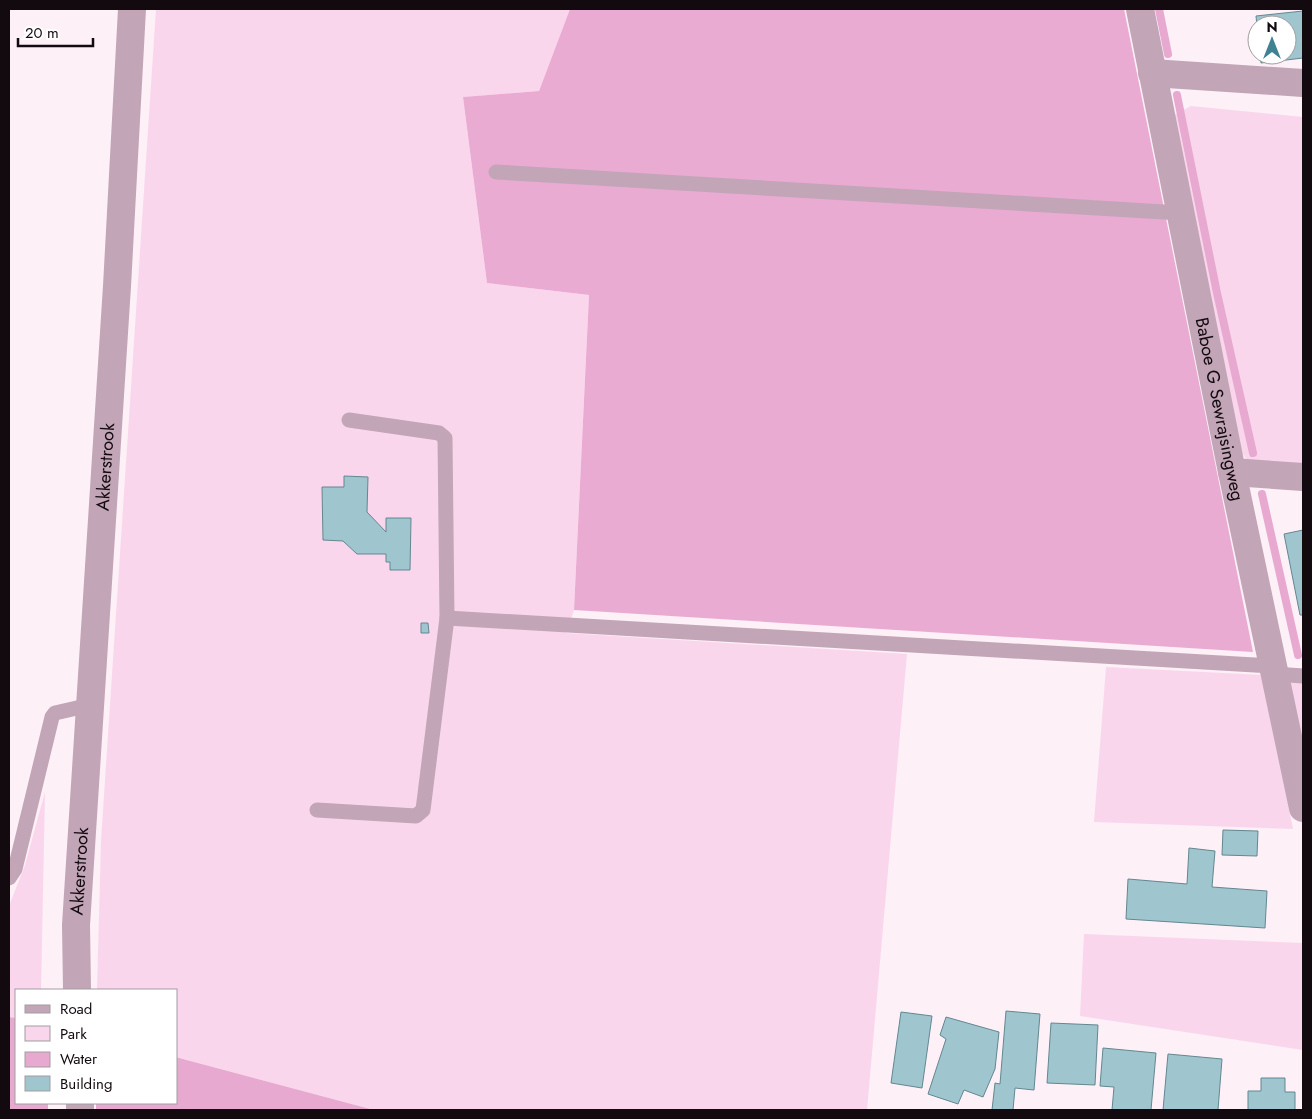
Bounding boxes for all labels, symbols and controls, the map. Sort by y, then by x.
scale bar [18,15,92,47]
north arrow [1247,15,1297,65]
text: N [1266,17,1278,37]
text: 20 m [25,22,59,44]
street label: Baboe G Sewrajsingweg [1189,315,1251,503]
street label: Akkerstrook [90,422,121,512]
street label: Akkerstrook [64,826,95,916]
legend [15,989,178,1104]
text: Road [60,998,92,1020]
text: Park [60,1023,87,1045]
text: Water [60,1048,98,1070]
text: Building [60,1073,112,1095]

